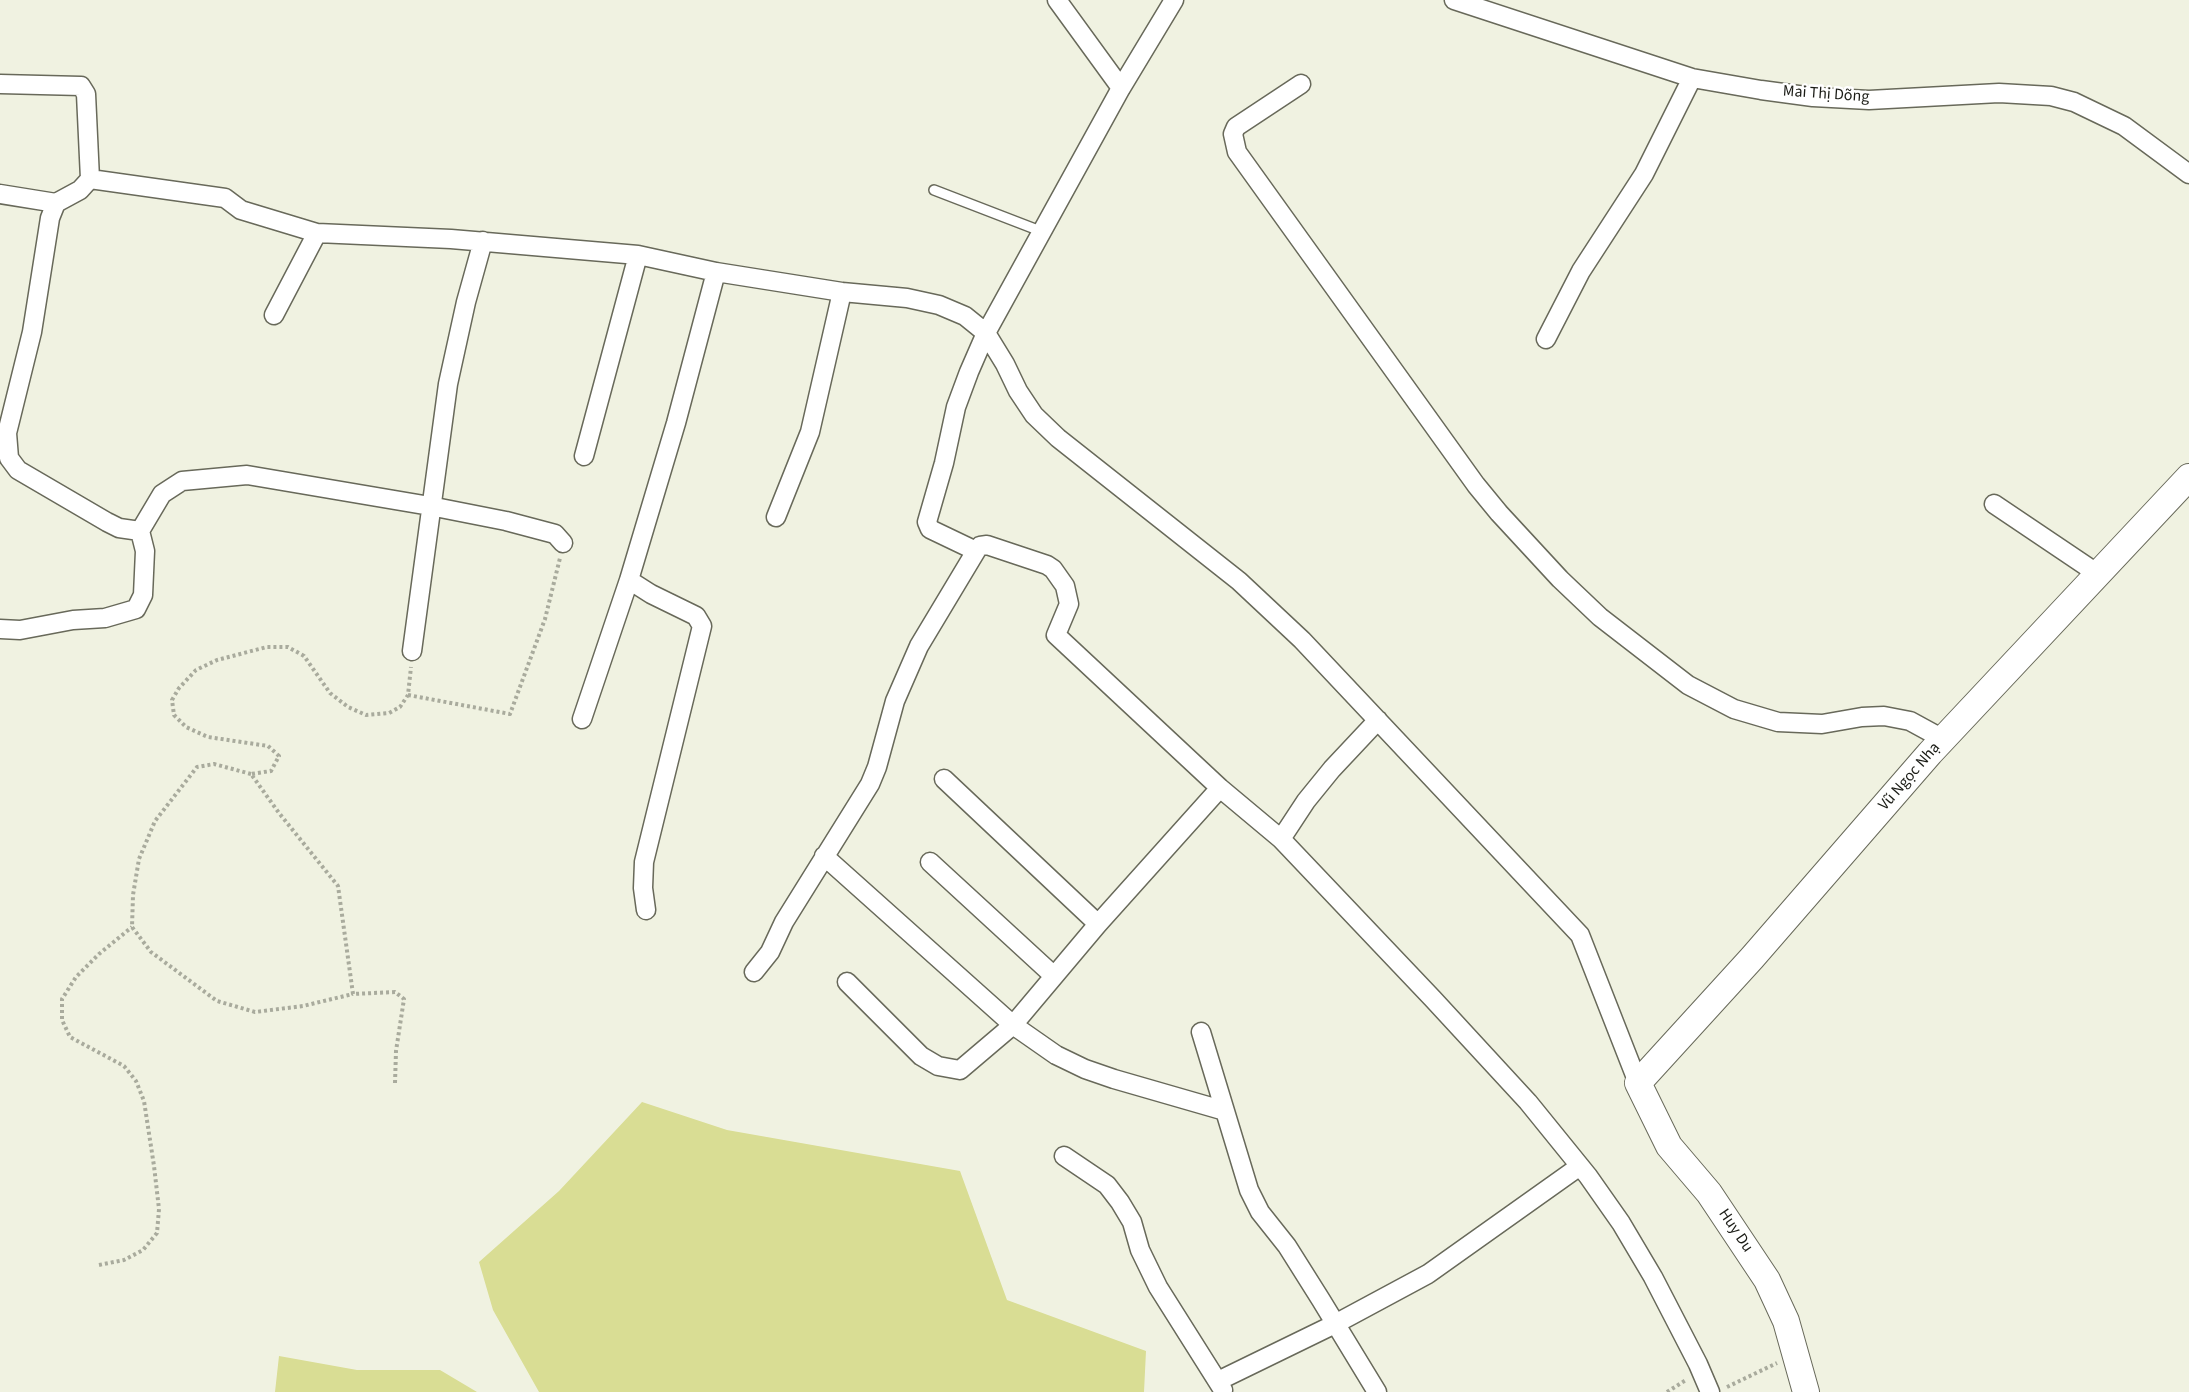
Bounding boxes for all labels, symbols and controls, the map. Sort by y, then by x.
street label: Mai Thị Dõng [1782,82,1870,108]
street label: Vũ Ngọc Nhạ [1875,739,1945,815]
street label: Huy Du [1714,1206,1756,1256]

